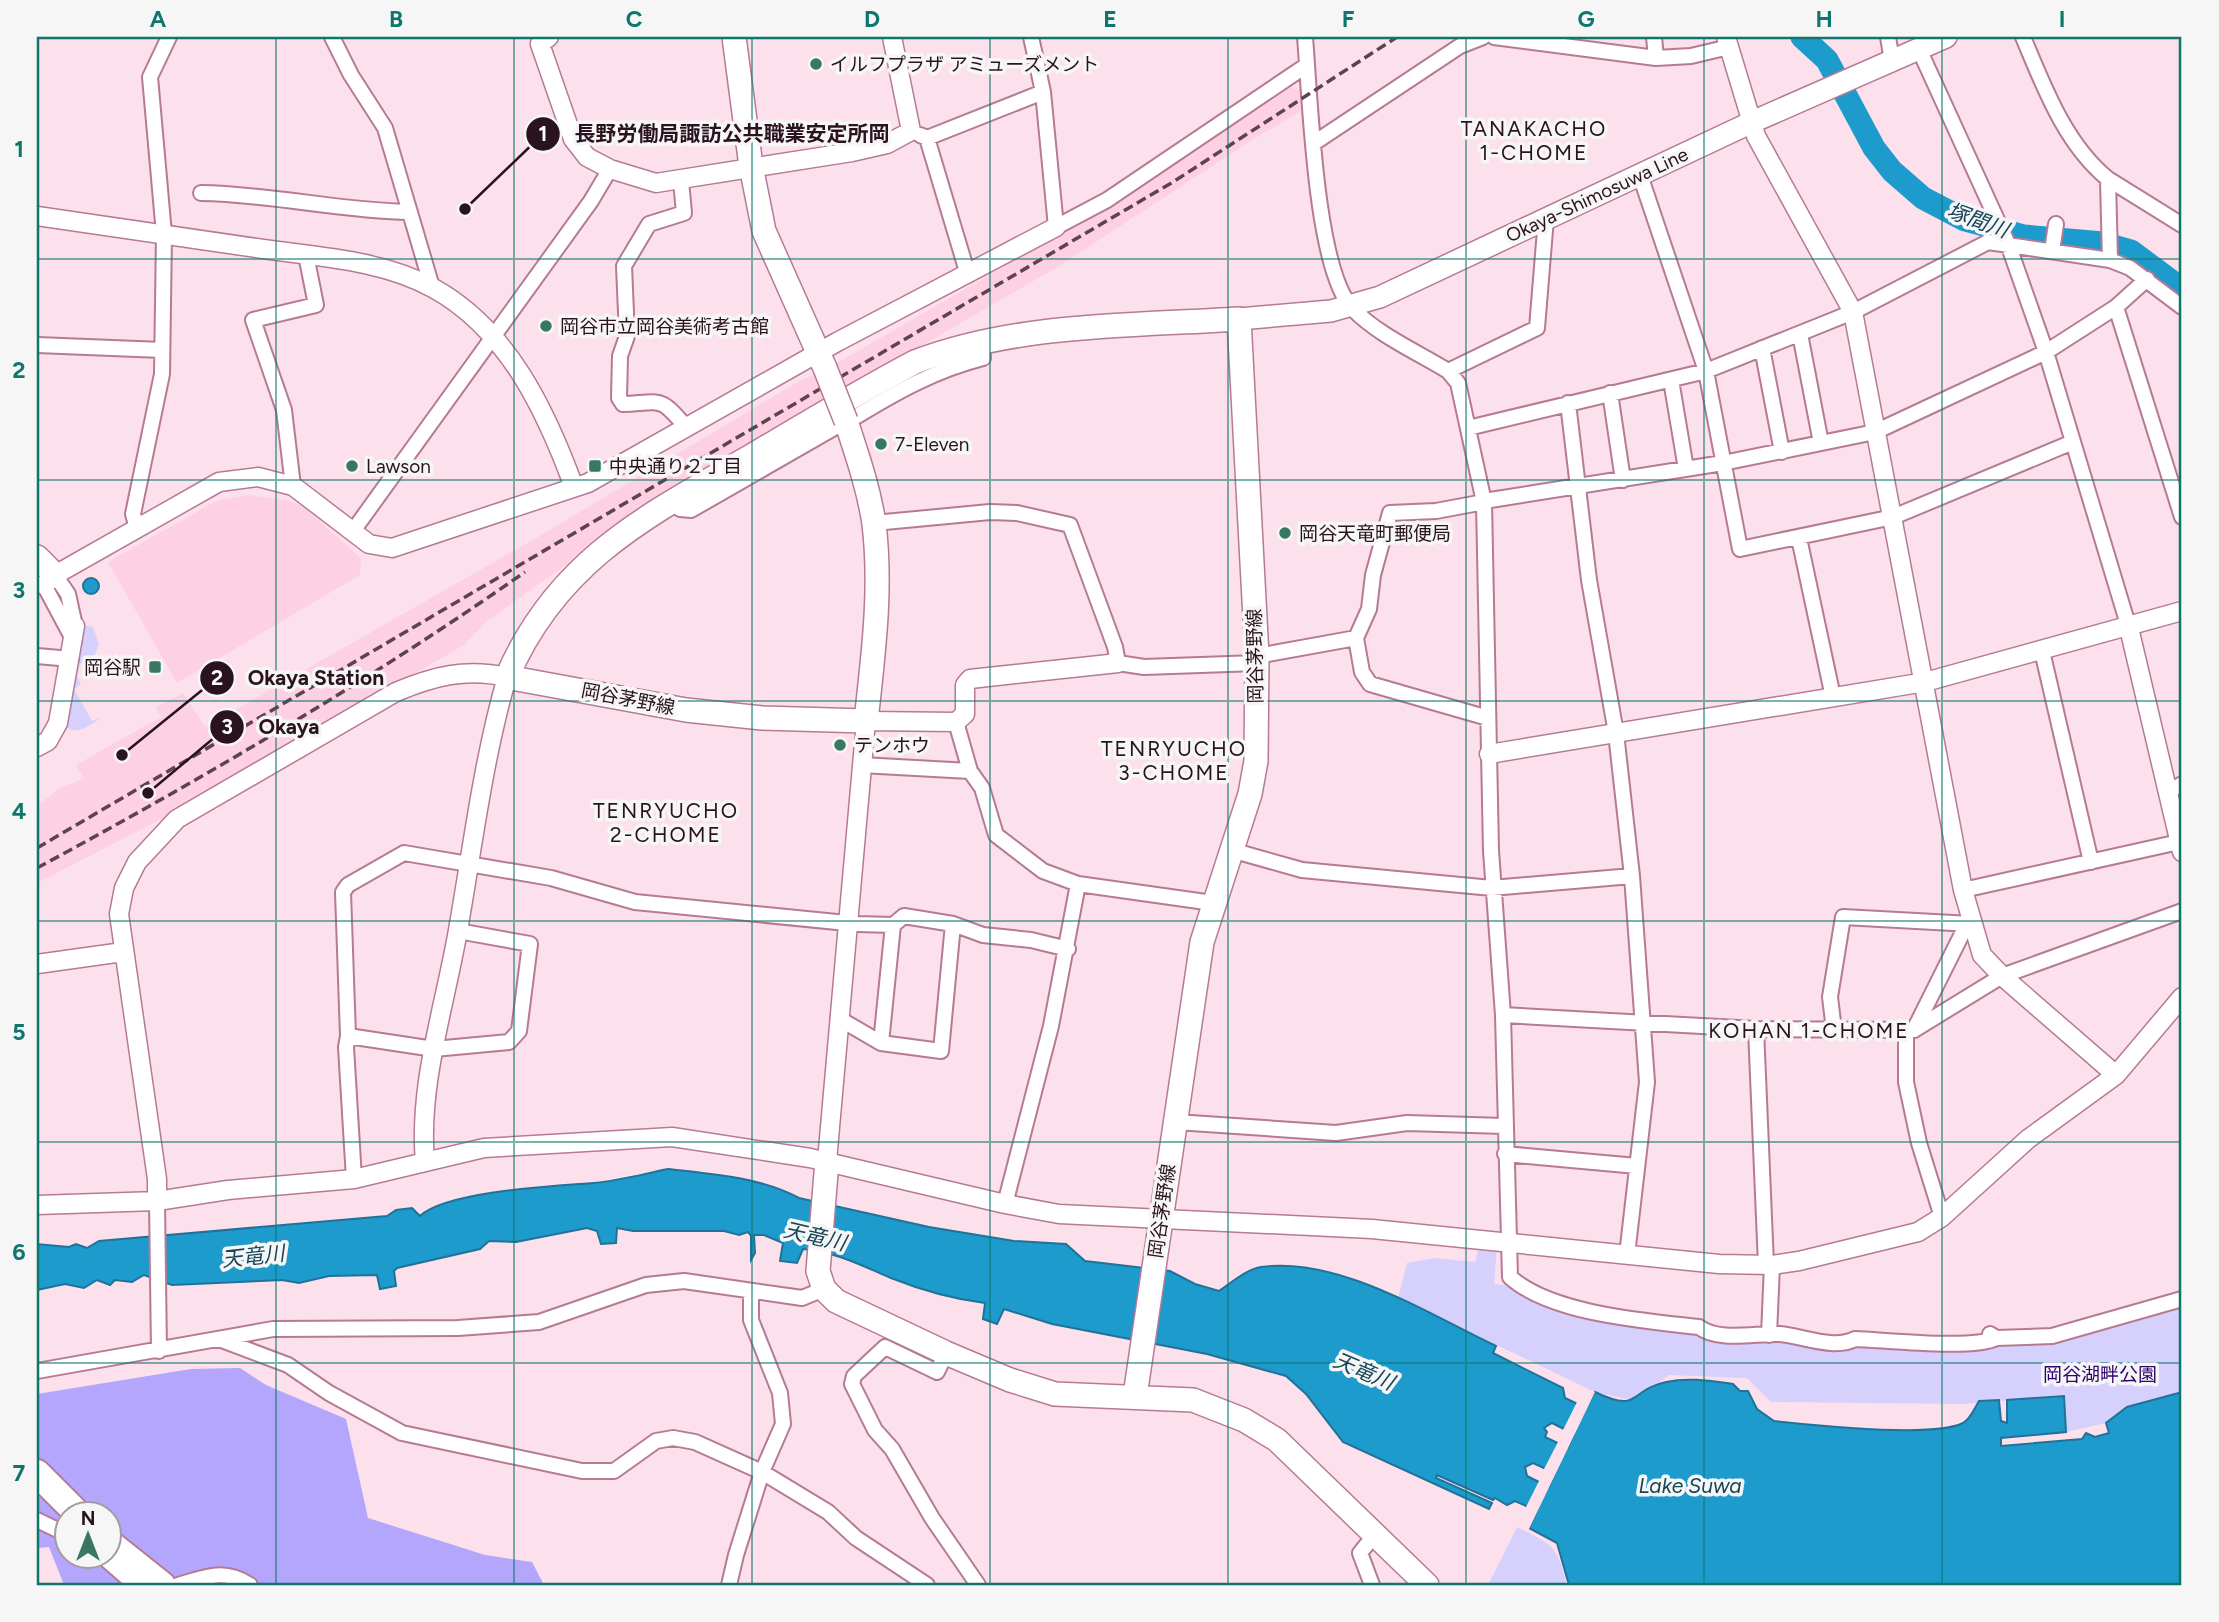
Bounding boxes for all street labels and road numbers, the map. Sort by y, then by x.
street label: Okaya-Shimosuwa Line [1502,143,1692,247]
street label: 岡谷茅野線 [1243,608,1267,704]
street label: 岡谷茅野線 [579,679,677,719]
street label: 岡谷茅野線 [1144,1162,1180,1260]

